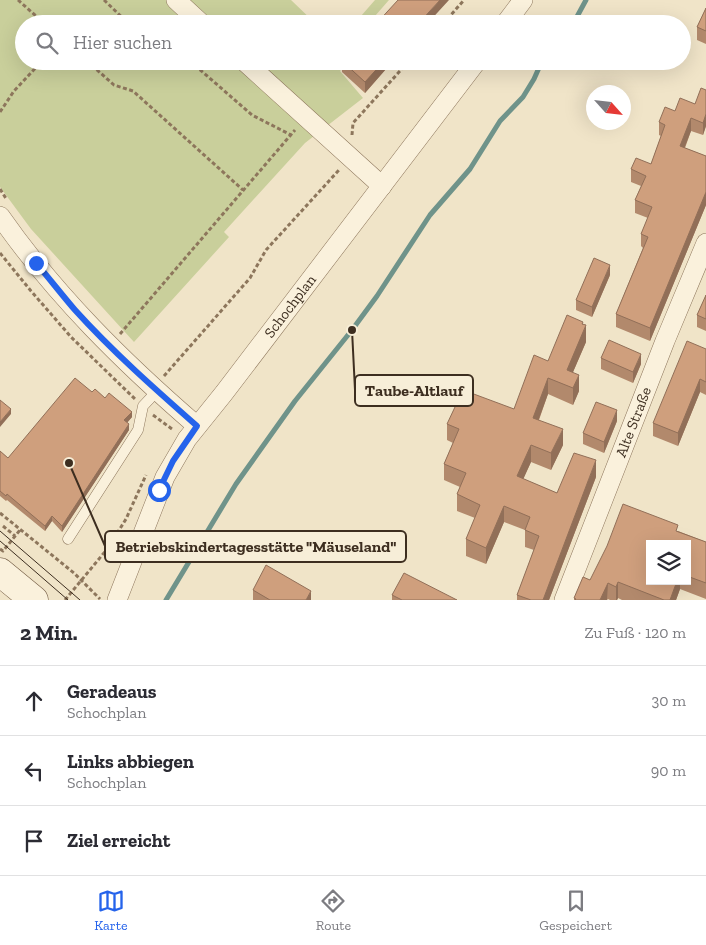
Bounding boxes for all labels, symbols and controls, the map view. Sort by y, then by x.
search box [15,15,691,70]
icon: search [33,29,61,57]
text: Hier suchen [73,31,172,54]
north arrow [586,85,631,130]
route end [25,252,48,275]
street label: Schochplan [260,271,320,341]
callout: Taube-Altlauf [355,375,473,406]
text: Taube-Altlauf [365,381,465,400]
street label: Alte Straße [612,384,655,460]
route start [148,479,171,502]
callout: Betriebskindertagesstätte "Mäuseland" [105,531,406,562]
text: Betriebskindertagesstätte "Mäuseland" [115,537,397,556]
map controls [646,540,691,585]
button: layers [646,540,691,585]
text: 2 Min. [20,620,77,645]
text: Zu Fuß · 120 m [584,623,686,642]
text: Geradeaus [67,680,157,703]
icon: ahead [20,687,48,715]
text: 30 m [652,691,686,710]
text: Schochplan [67,703,146,722]
text: Links abbiegen [67,750,194,773]
icon: left [20,757,48,785]
text: 90 m [651,761,686,780]
text: Schochplan [67,773,146,792]
icon: arrive [20,827,48,855]
text: Ziel erreicht [67,829,170,852]
tab: Karte [94,887,128,934]
tab: Route [316,887,351,934]
tab: Gespeichert [539,887,612,934]

